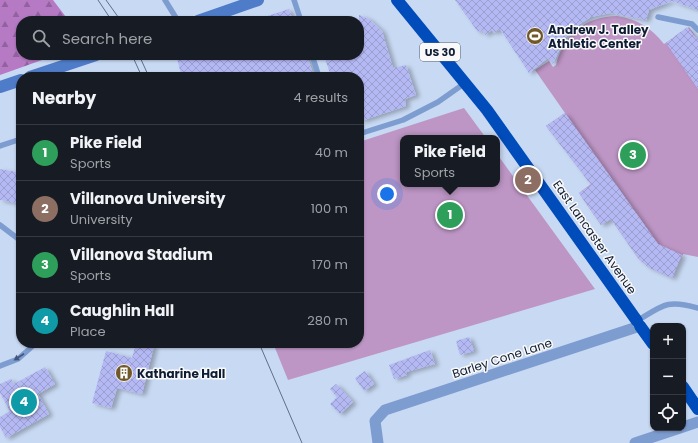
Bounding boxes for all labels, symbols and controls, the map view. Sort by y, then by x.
search box [16,16,364,60]
place label: Andrew J. Talley Athletic Center [548,21,649,52]
sports icon: Andrew J. Talley Athletic Center [525,26,545,46]
icon: search [30,27,52,49]
text: Search here [62,28,152,49]
road number: US 30 [420,43,460,61]
text: Nearby [32,86,96,110]
text: 4 results [294,88,348,107]
text: Pike Field [70,132,142,153]
popup [400,135,500,187]
pin: 3 [620,140,646,170]
text: Pike Field [414,141,486,162]
text: 1 [43,143,47,162]
text: 40 m [315,143,348,162]
text: Sports [70,154,111,173]
text: Sports [414,163,455,182]
pin: 2 [515,165,541,195]
street label: East Lancaster Avenue [549,177,641,297]
your location [377,184,397,204]
text: Villanova University [70,188,225,209]
text: 2 [41,199,49,218]
text: 100 m [311,199,348,218]
pin: 1 [437,200,463,230]
text: University [70,210,133,229]
text: Villanova Stadium [70,244,213,265]
text: 3 [41,255,49,274]
text: 170 m [312,255,348,274]
text: Sports [70,266,111,285]
text: Caughlin Hall [70,300,174,321]
text: 4 [41,311,49,330]
text: 280 m [307,311,348,330]
text: Place [70,322,105,341]
map controls [650,323,686,431]
button: + [650,323,686,359]
street label: Barley Cone Lane [450,334,554,382]
one-way arrow [14,353,25,360]
button: − [650,359,686,395]
building icon: Katharine Hall [114,363,134,383]
place label: Katharine Hall [137,365,225,382]
pin: 4 [11,387,37,417]
button: locate [650,395,686,431]

